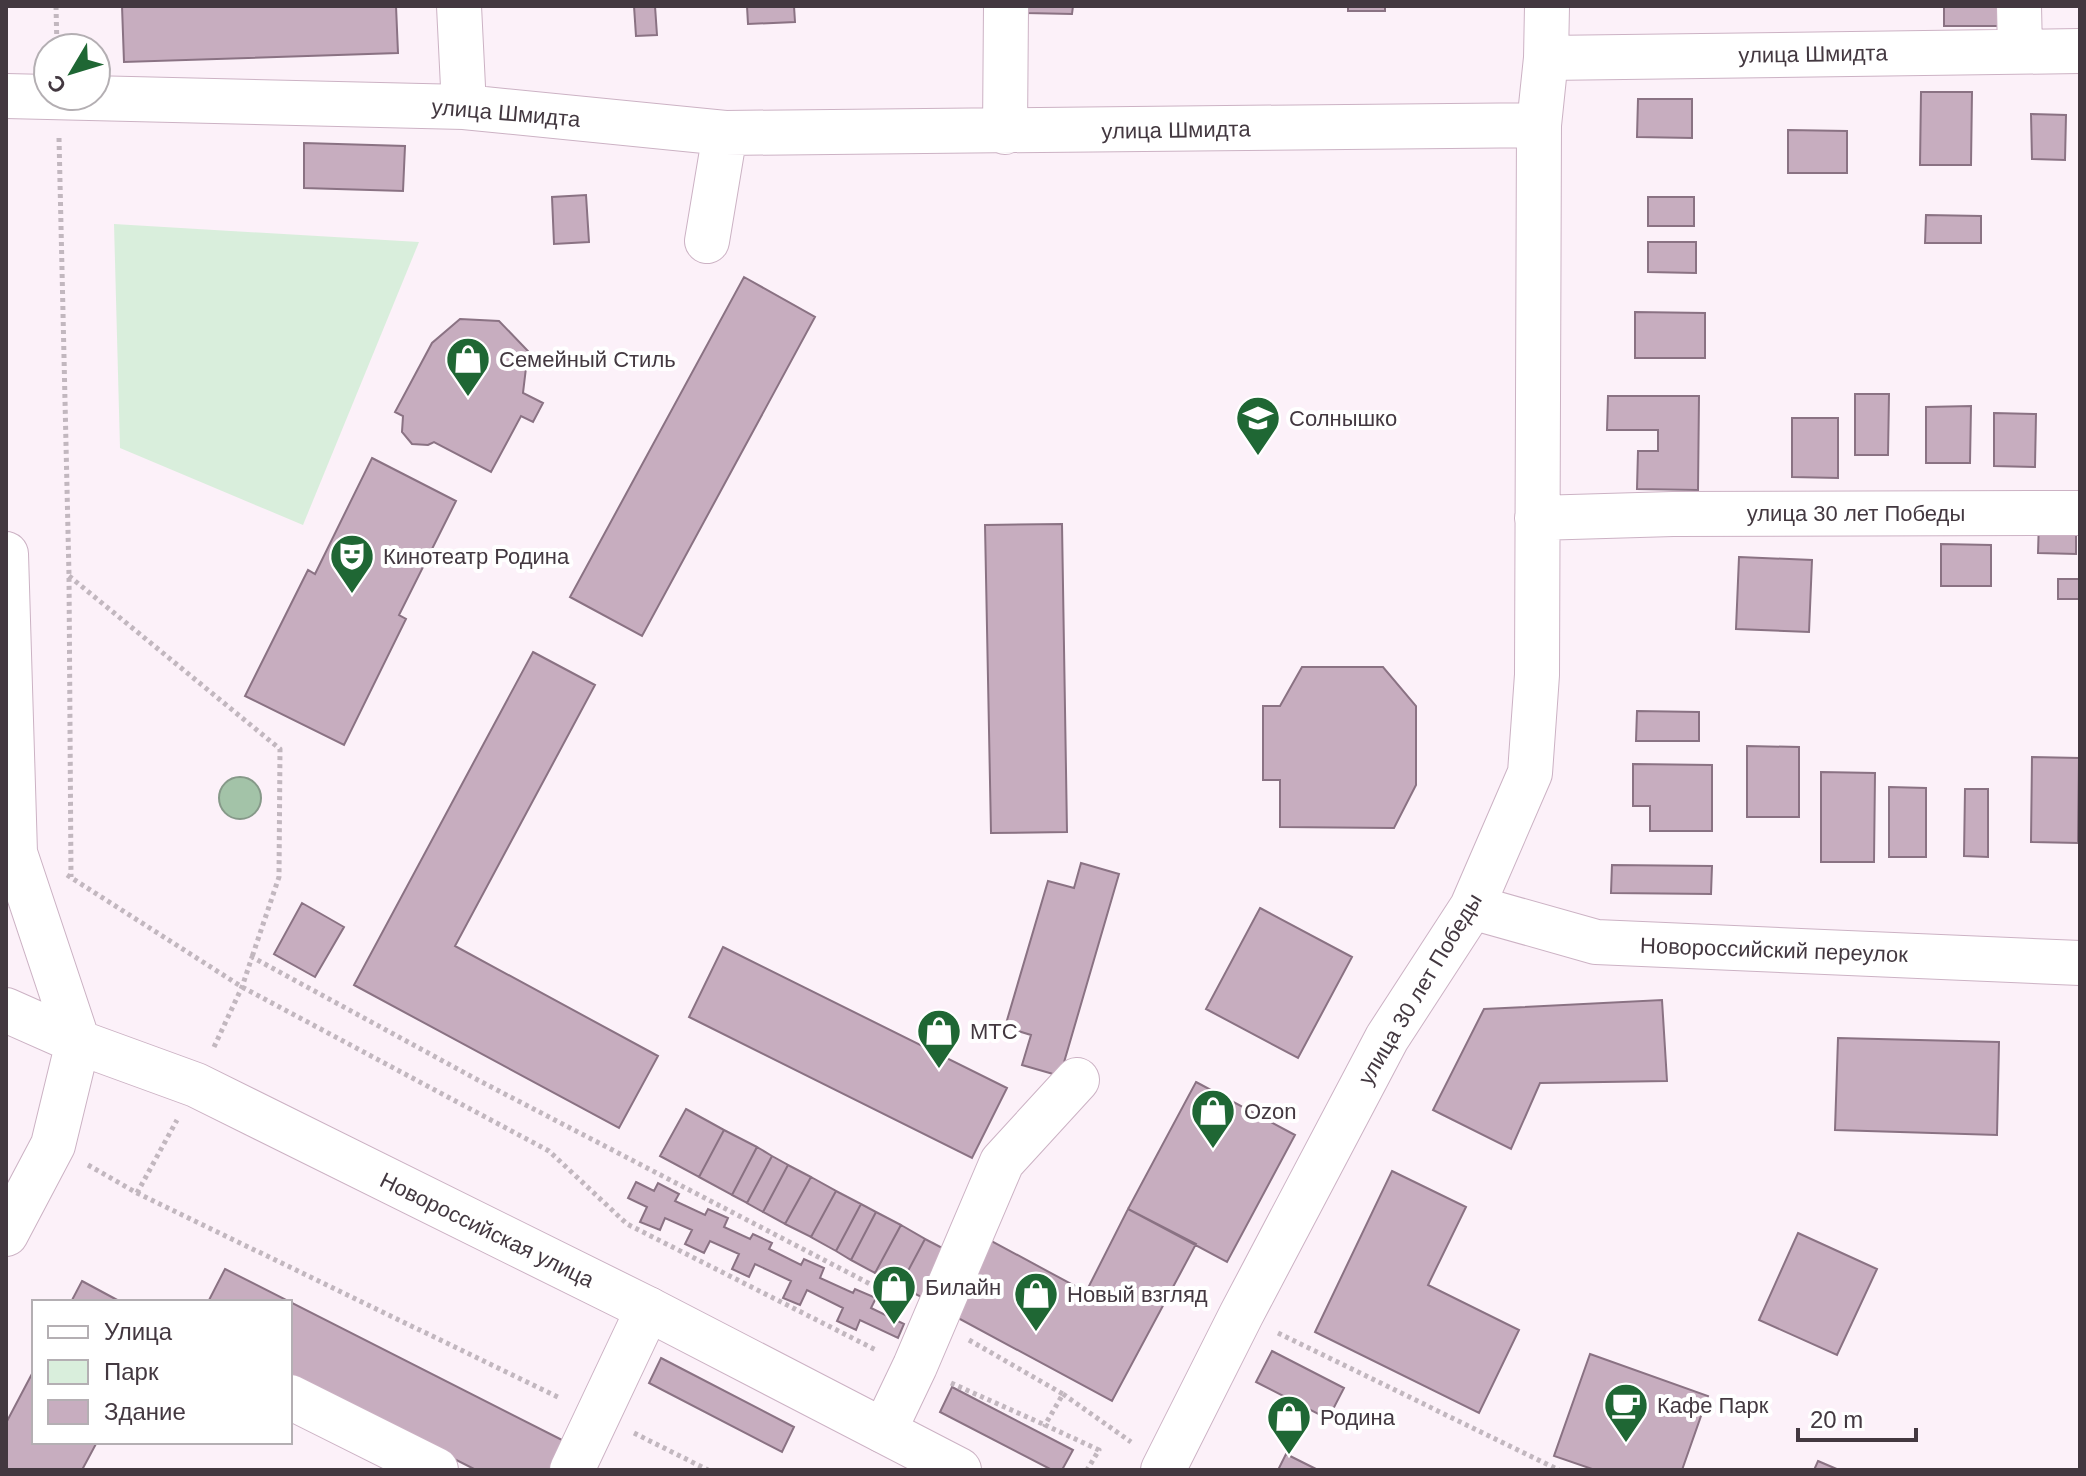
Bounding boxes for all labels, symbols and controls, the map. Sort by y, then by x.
north arrow [32,32,112,112]
street label: улица Шмидта [1738,40,1889,68]
text: С [42,70,71,98]
street label: улица Шмидта [431,94,582,132]
street label: улица Шмидта [1101,116,1252,144]
shop icon: Семейный Стиль [444,335,492,398]
place label: Семейный Стиль [499,347,676,372]
school or university icon: Солнышко [1234,394,1282,457]
place label: Солнышко [1289,406,1397,431]
street label: улица 30 лет Победы [1747,501,1965,526]
theatre icon: Кинотеатр Родина [328,532,376,595]
place label: Кинотеатр Родина [383,544,570,569]
street label: улица 30 лет Победы [1353,889,1487,1089]
street label: Новороссийский переулок [1640,933,1909,967]
shop icon: МТС [915,1007,963,1070]
place label: МТС [970,1019,1018,1044]
shop icon: Ozon [1189,1087,1237,1150]
place label: Ozon [1244,1099,1297,1124]
street label: Новороссийская улица [376,1167,599,1293]
shop icon: Билайн [870,1263,918,1326]
shop icon: Новый взгляд [1012,1270,1060,1333]
place label: Билайн [925,1275,1001,1300]
place label: Новый взгляд [1067,1282,1208,1307]
legend [32,1300,292,1444]
text: Улица [104,1318,173,1345]
text: Парк [104,1358,159,1385]
cafe icon: Кафе Парк [1602,1381,1650,1444]
scale bar [1798,1392,1916,1442]
shop icon: Родина [1265,1393,1313,1456]
place label: Кафе Парк [1657,1393,1769,1418]
text: Здание [104,1398,186,1425]
place label: Родина [1320,1405,1396,1430]
text: 20 m [1810,1406,1863,1433]

